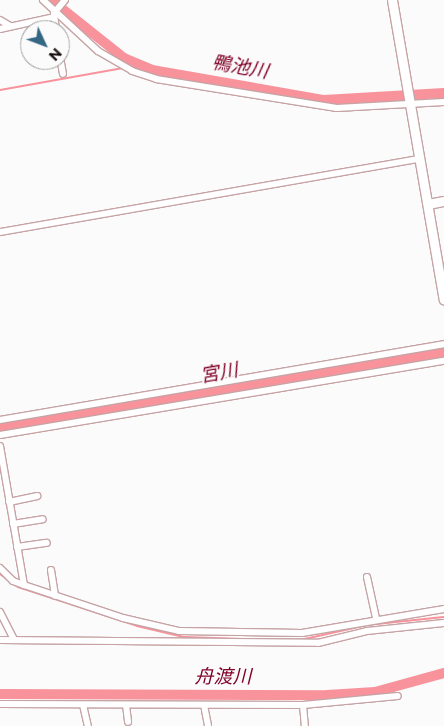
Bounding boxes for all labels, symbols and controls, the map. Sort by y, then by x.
north arrow [20,20,70,70]
text: N [45,44,66,65]
water label: 鴨池川 [210,51,270,83]
water label: 宮川 [198,358,240,388]
water label: 舟渡川 [195,666,251,688]

